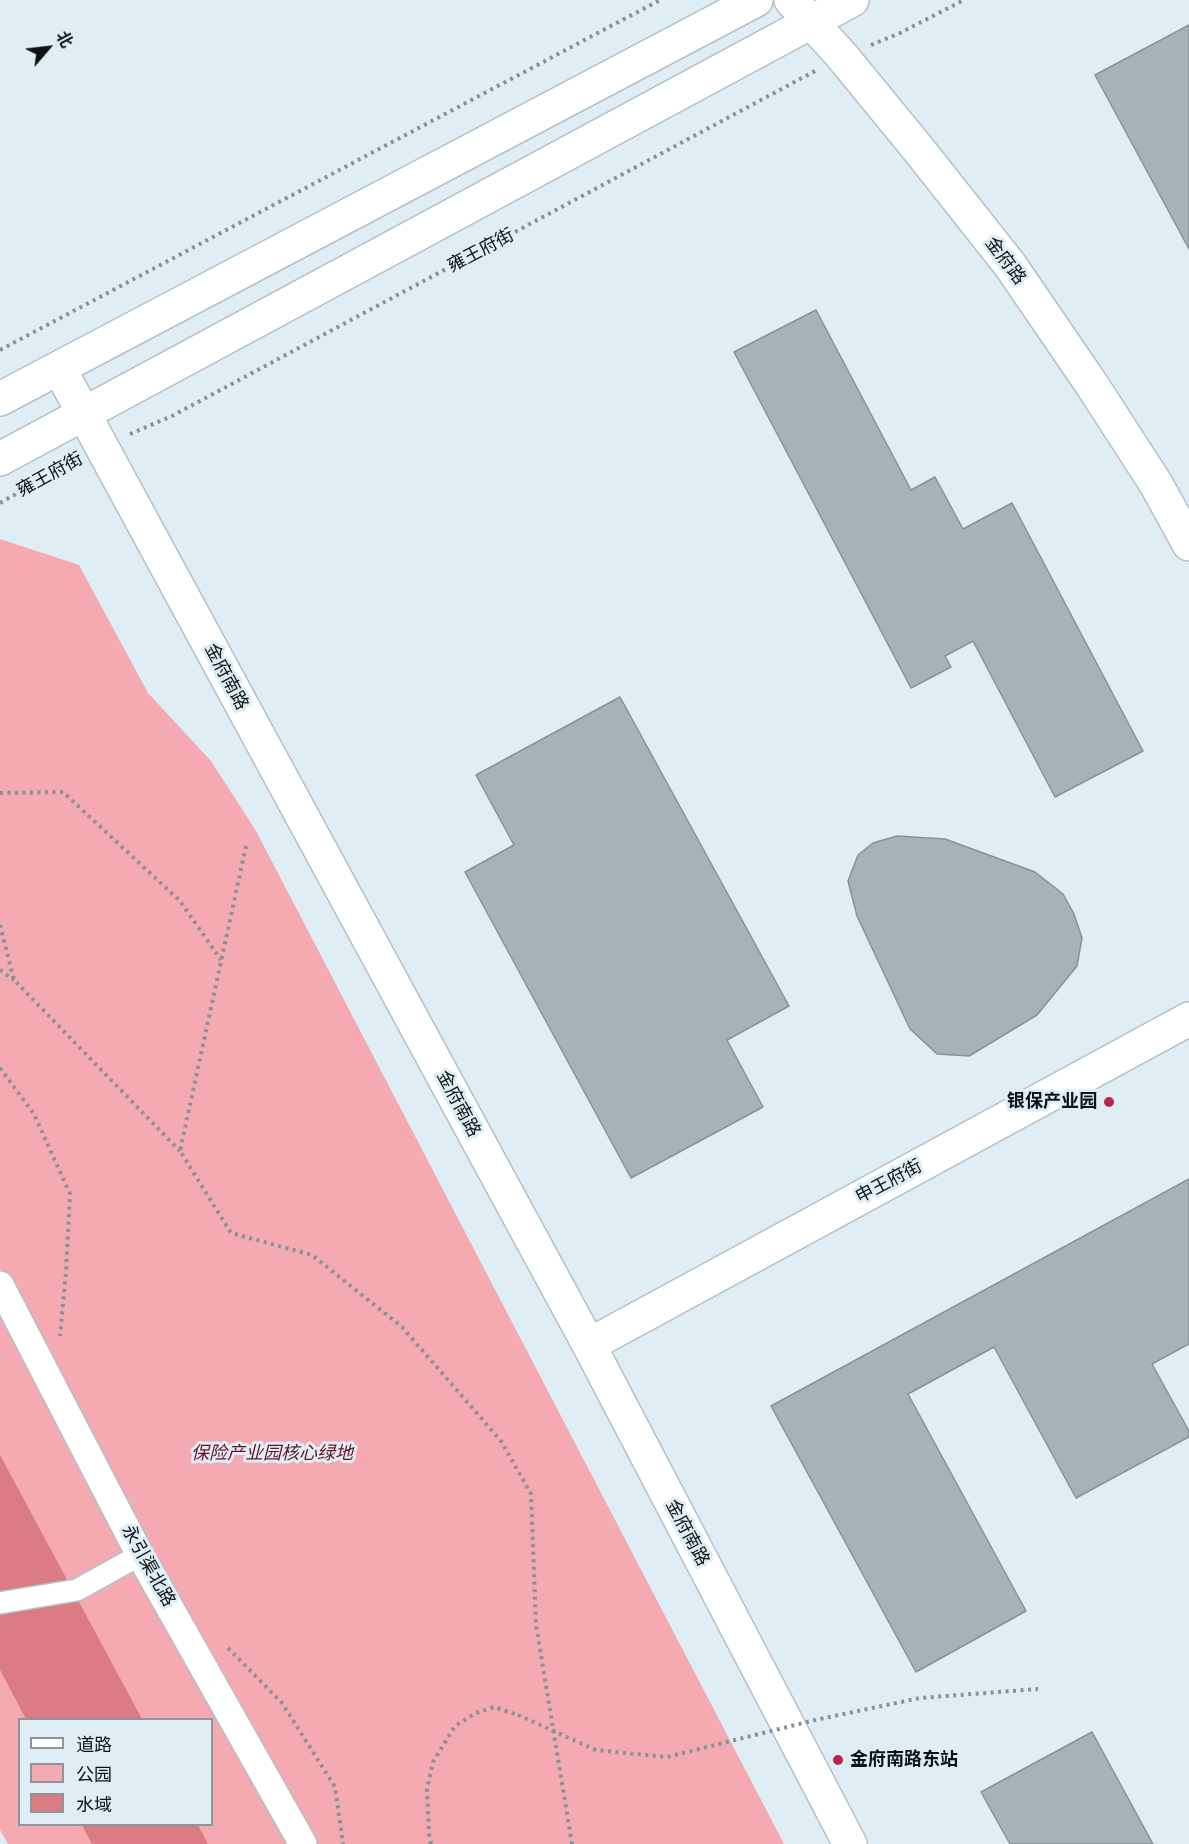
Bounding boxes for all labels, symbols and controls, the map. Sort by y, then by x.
north arrow [18,18,78,78]
text: 北 [52,28,76,51]
street label: 雍王府街 [444,225,518,277]
street label: 金府路 [980,233,1030,289]
street label: 雍王府街 [13,448,87,502]
street label: 金府南路 [200,640,252,714]
street label: 金府南路 [432,1067,484,1141]
place label: 银保产业园 [1007,1091,1097,1113]
marker: 银保产业园 [1102,1095,1116,1109]
street label: 申王府街 [852,1156,926,1208]
park label: 保险产业园核心绿地 [191,1443,353,1465]
street label: 金府南路 [661,1496,713,1570]
street label: 永引渠北路 [117,1521,179,1611]
legend [18,1718,213,1826]
text: 道路 [76,1734,112,1756]
place label: 金府南路东站 [850,1749,958,1771]
marker: 金府南路东站 [831,1753,845,1767]
text: 公园 [76,1764,112,1786]
text: 水域 [76,1794,112,1816]

